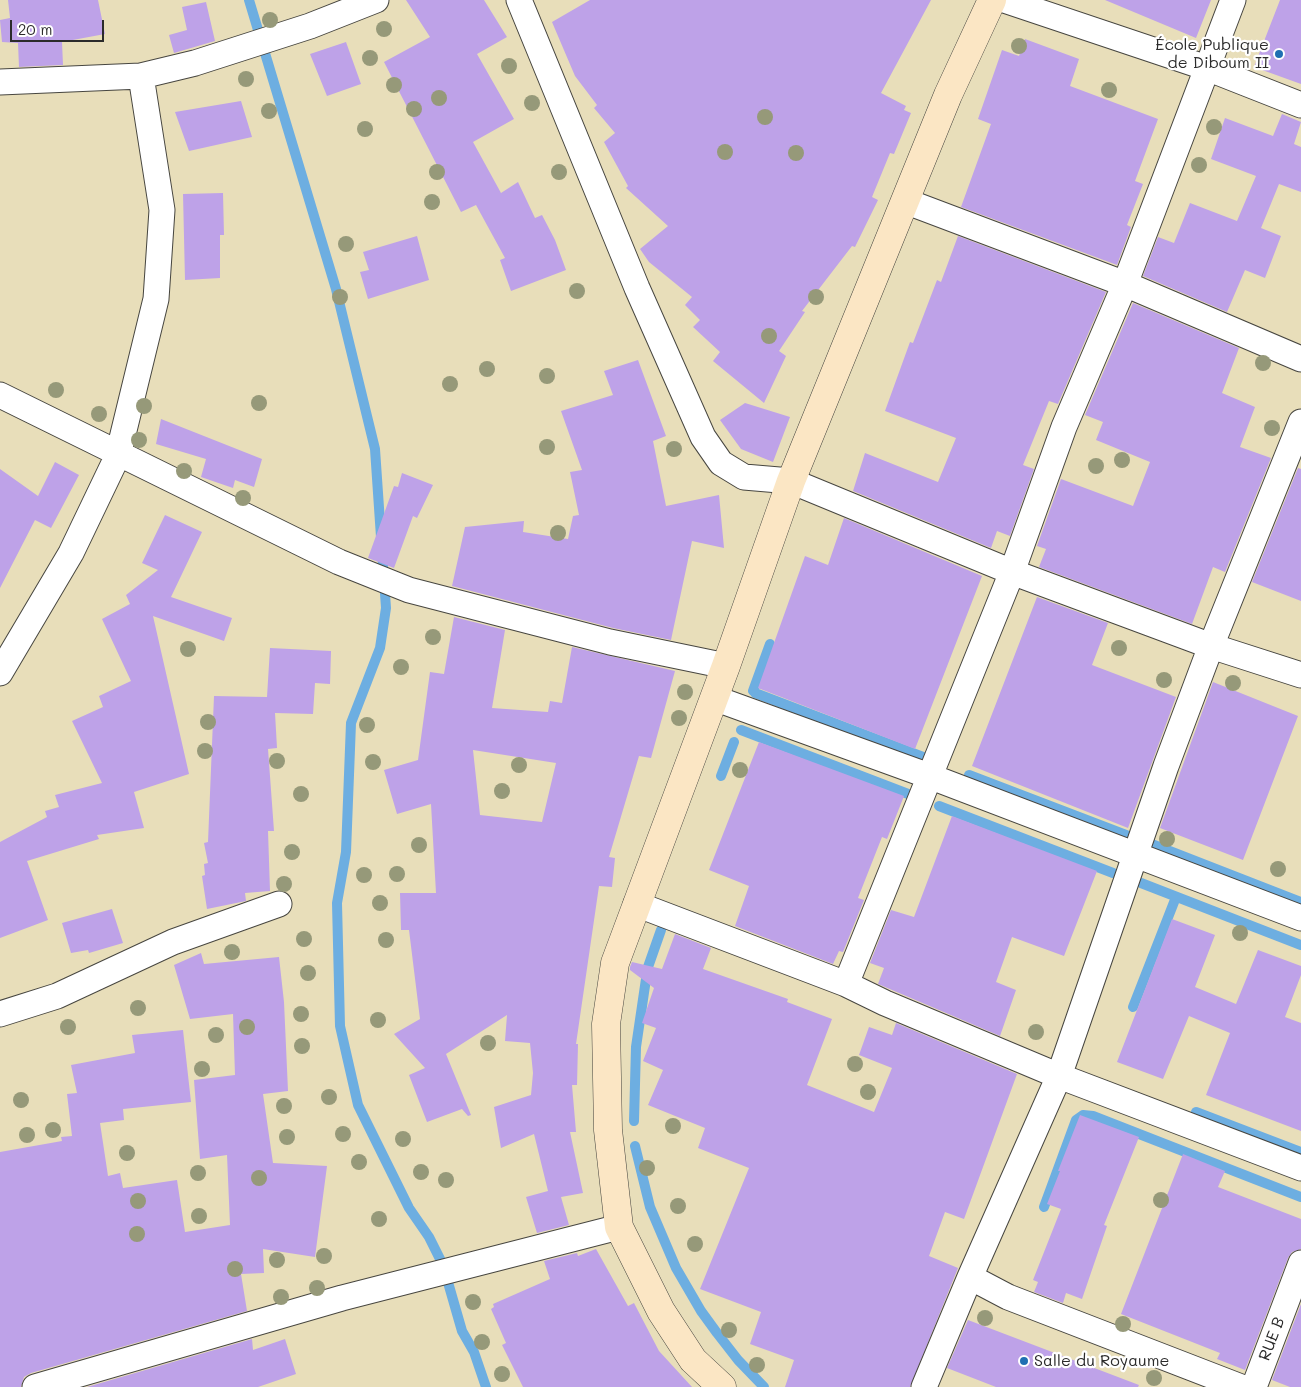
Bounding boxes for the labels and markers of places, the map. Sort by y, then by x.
place label: École Publique de Diboum II [1155,35,1269,73]
marker: École Publique de Diboum II [1273,48,1285,60]
place label: Salle du Royaume [1034,1351,1170,1371]
marker: Salle du Royaume [1018,1355,1030,1367]

